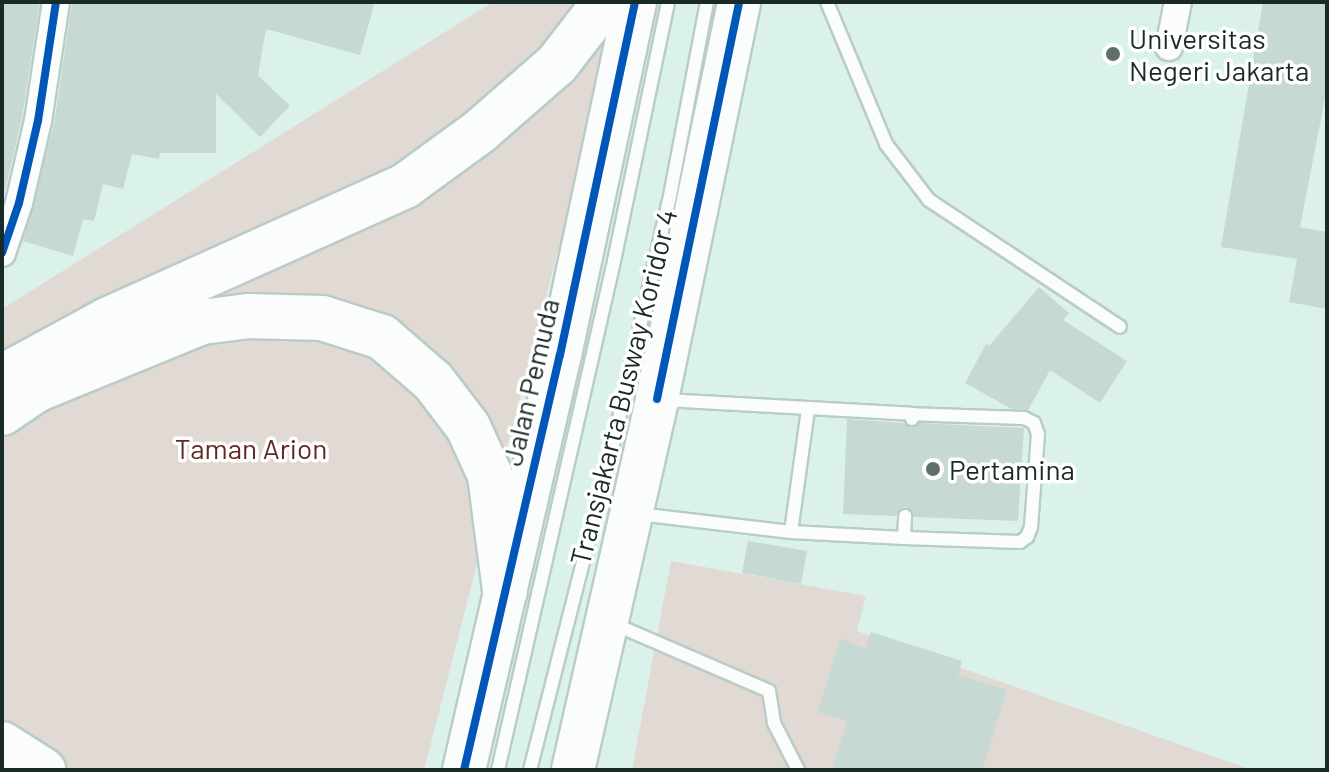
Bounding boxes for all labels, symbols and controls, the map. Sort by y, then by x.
place label: Universitas Negeri Jakarta [1129,21,1309,87]
marker: Universitas Negeri Jakarta [1104,45,1122,63]
street label: Transjakarta Busway Koridor 4 [562,205,684,569]
street label: Jalan Pemuda [494,295,566,469]
park label: Taman Arion [175,431,327,465]
place label: Pertamina [949,452,1075,486]
marker: Pertamina [924,460,942,478]

